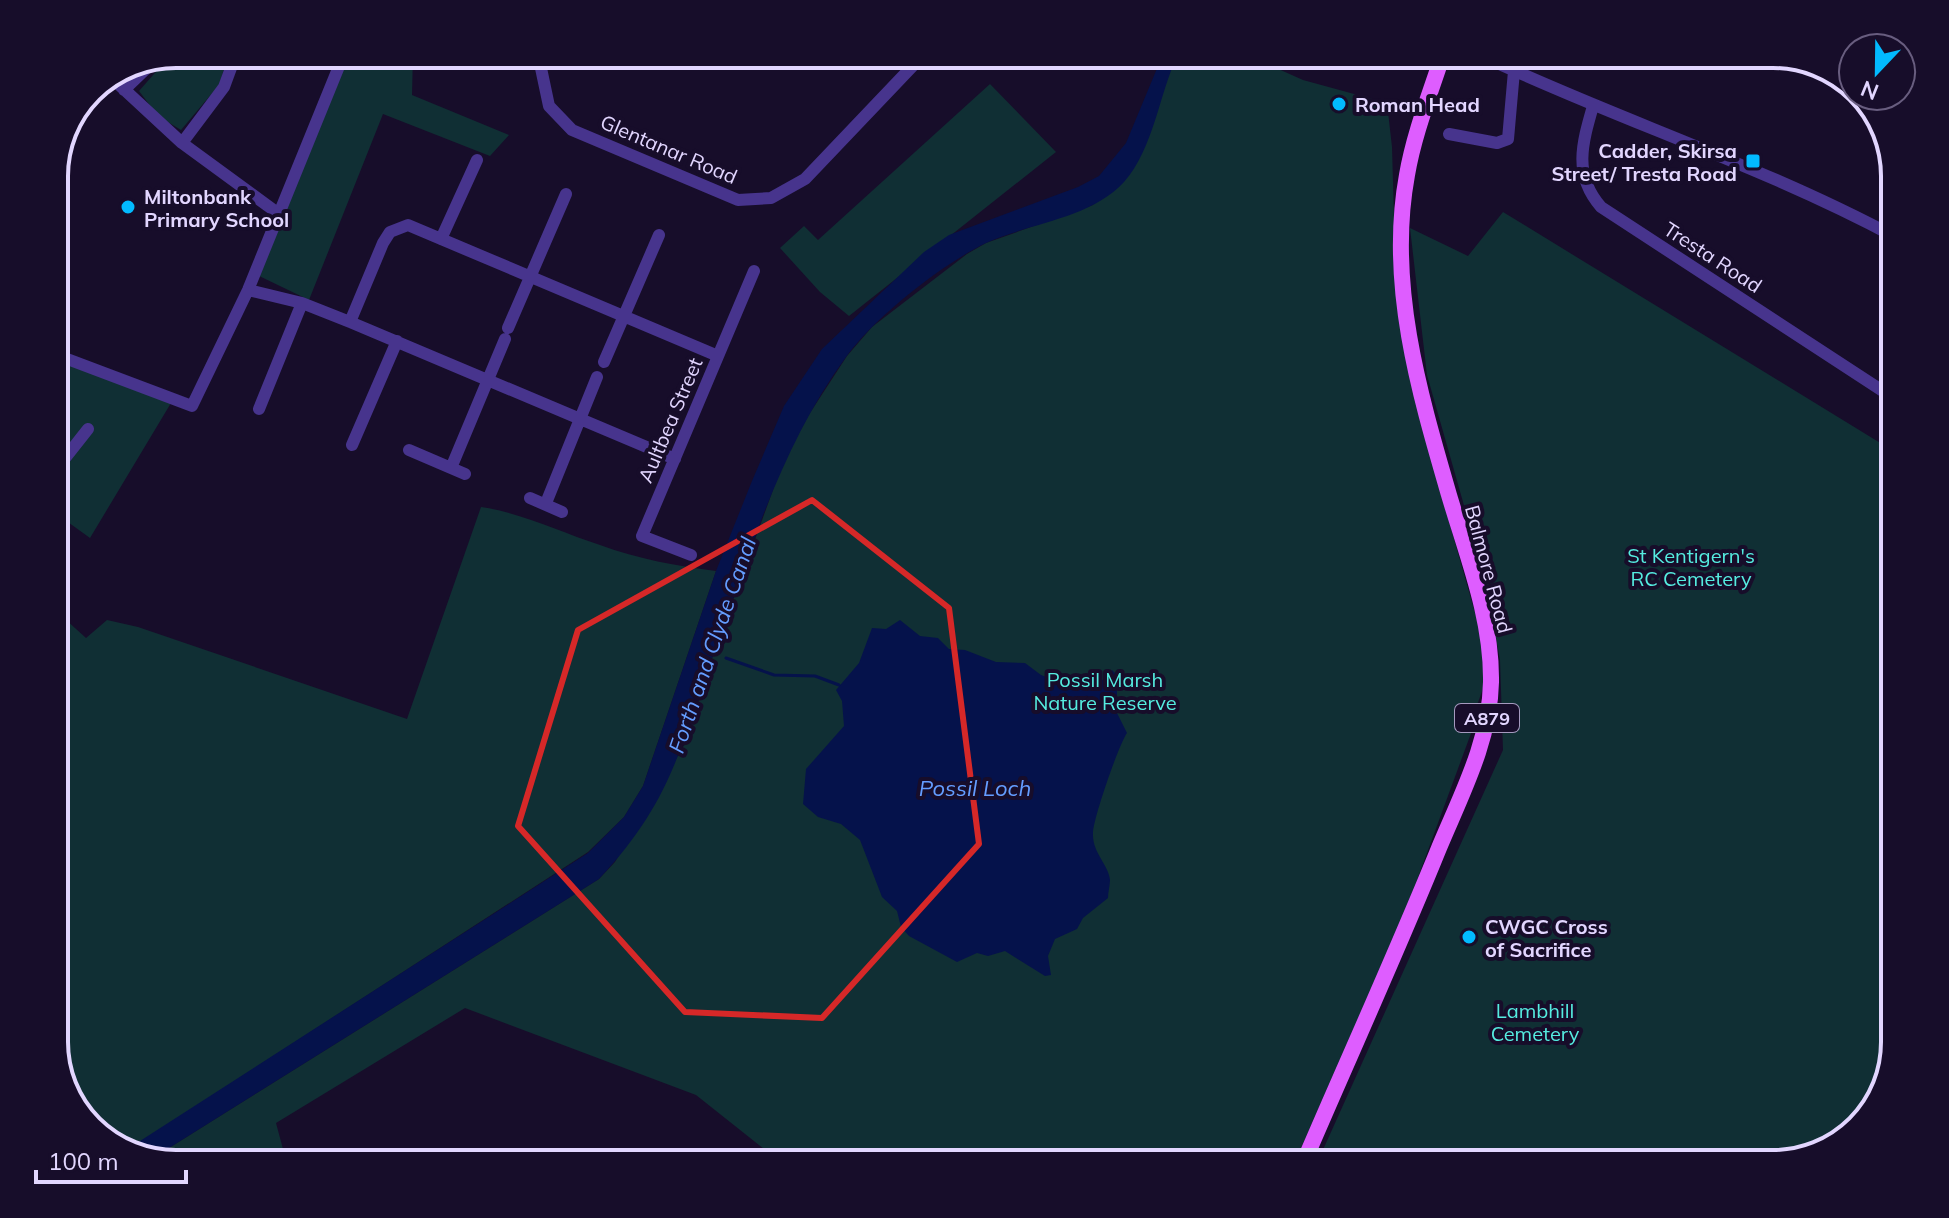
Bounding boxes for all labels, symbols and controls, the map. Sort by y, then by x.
north arrow [1837,32,1917,112]
text: N [1857,74,1882,107]
place label: Roman Head [1355,92,1480,117]
marker: Roman Head [1330,95,1348,113]
street label: Glentanar Road [597,109,741,189]
place label: Cadder, Skirsa Street/ Tresta Road [1551,138,1737,186]
marker: Cadder, Skirsa Street/ Tresta Road [1744,152,1762,170]
place label: Miltonbank Primary School [144,184,289,232]
marker: Miltonbank Primary School [119,198,137,216]
street label: Tresta Road [1659,216,1767,298]
street label: Aultbea Street [632,354,708,486]
street label: Balmore Road [1460,502,1518,636]
water label: Forth and Clyde Canal [662,533,762,757]
park label: St Kentigern's RC Cemetery [1627,543,1755,591]
park label: Possil Marsh Nature Reserve [1033,667,1177,715]
road number: A879 [1455,704,1519,732]
water label: Possil Loch [919,774,1031,802]
place label: CWGC Cross of Sacrifice [1485,914,1608,962]
marker: CWGC Cross of Sacrifice [1460,928,1478,946]
park label: Lambhill Cemetery [1491,998,1580,1046]
scale bar [36,1134,186,1184]
text: 100 m [48,1146,119,1176]

